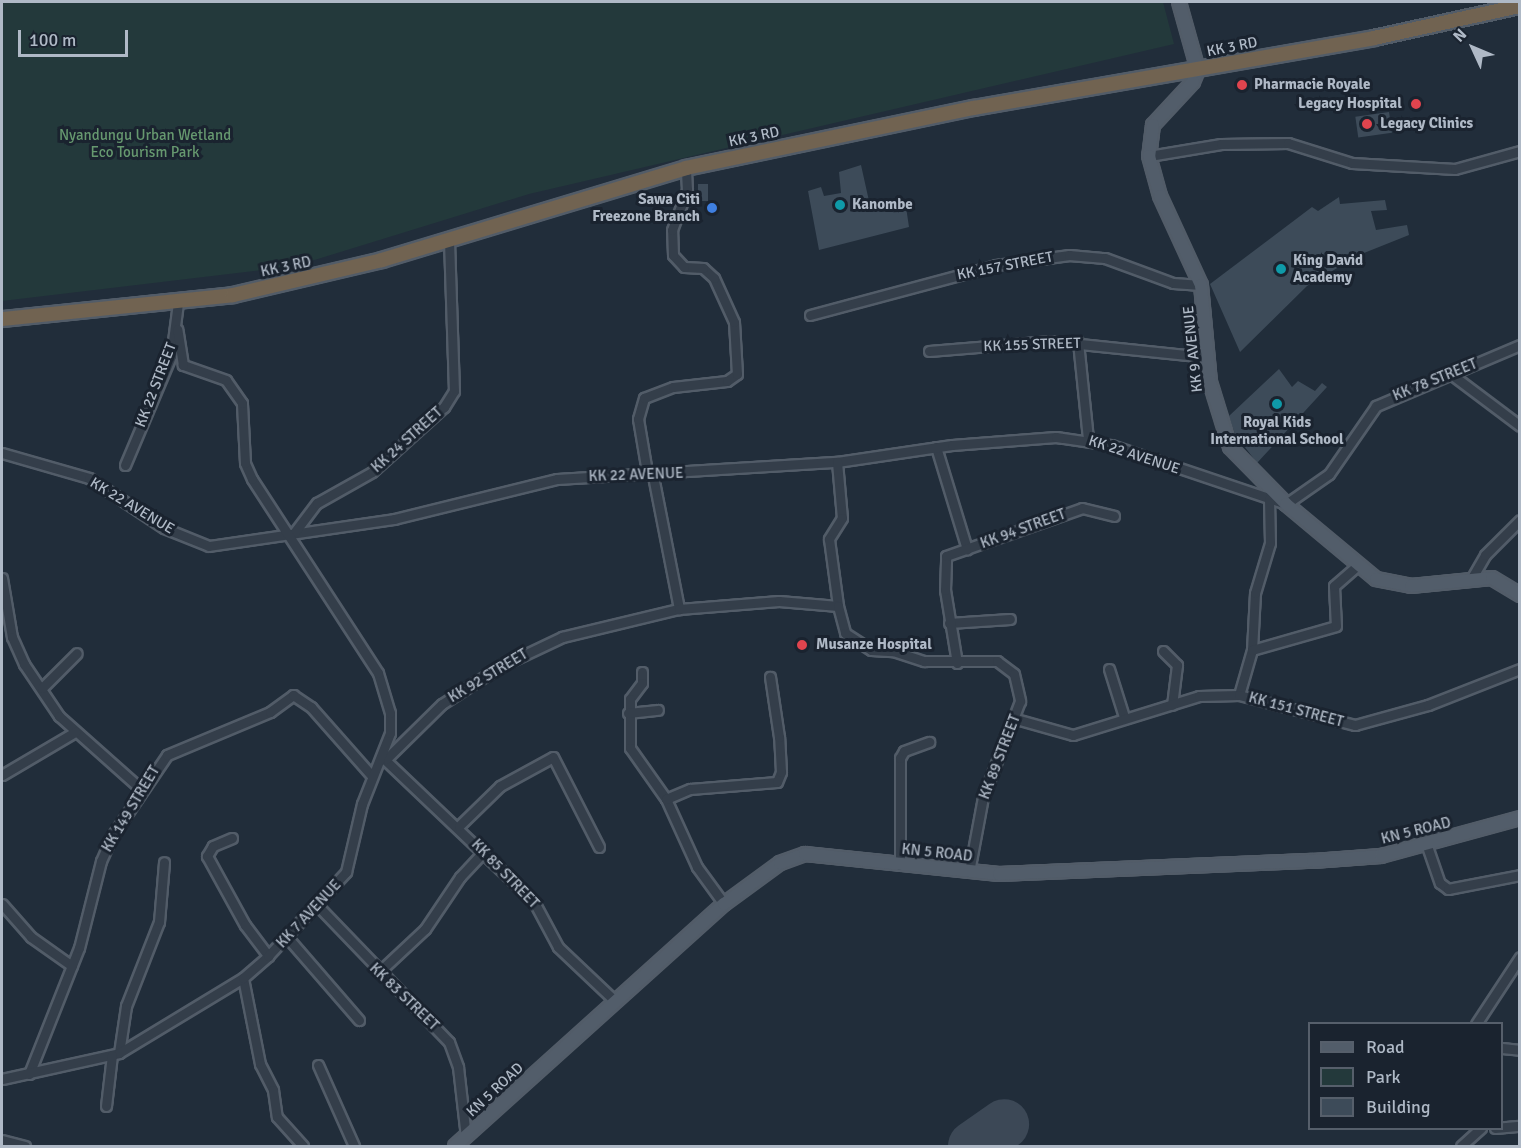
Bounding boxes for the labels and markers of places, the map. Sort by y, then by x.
place label: Pharmacie Royale [1254,76,1371,94]
marker: Pharmacie Royale [1235,78,1249,92]
place label: Legacy Hospital [1298,95,1402,113]
marker: Legacy Hospital [1407,95,1425,113]
marker: Legacy Clinics [1358,115,1376,133]
place label: Legacy Clinics [1380,115,1473,133]
place label: Sawa Citi Freezone Branch [592,190,700,225]
place label: Kanombe [852,196,913,214]
marker: Kanombe [833,198,847,212]
marker: Sawa Citi Freezone Branch [705,201,719,215]
place label: King David Academy [1293,251,1363,286]
marker: King David Academy [1274,262,1288,276]
marker: Royal Kids International School [1270,397,1284,411]
place label: Royal Kids International School [1210,413,1344,448]
marker: Musanze Hospital [793,636,811,654]
place label: Musanze Hospital [816,636,932,654]

